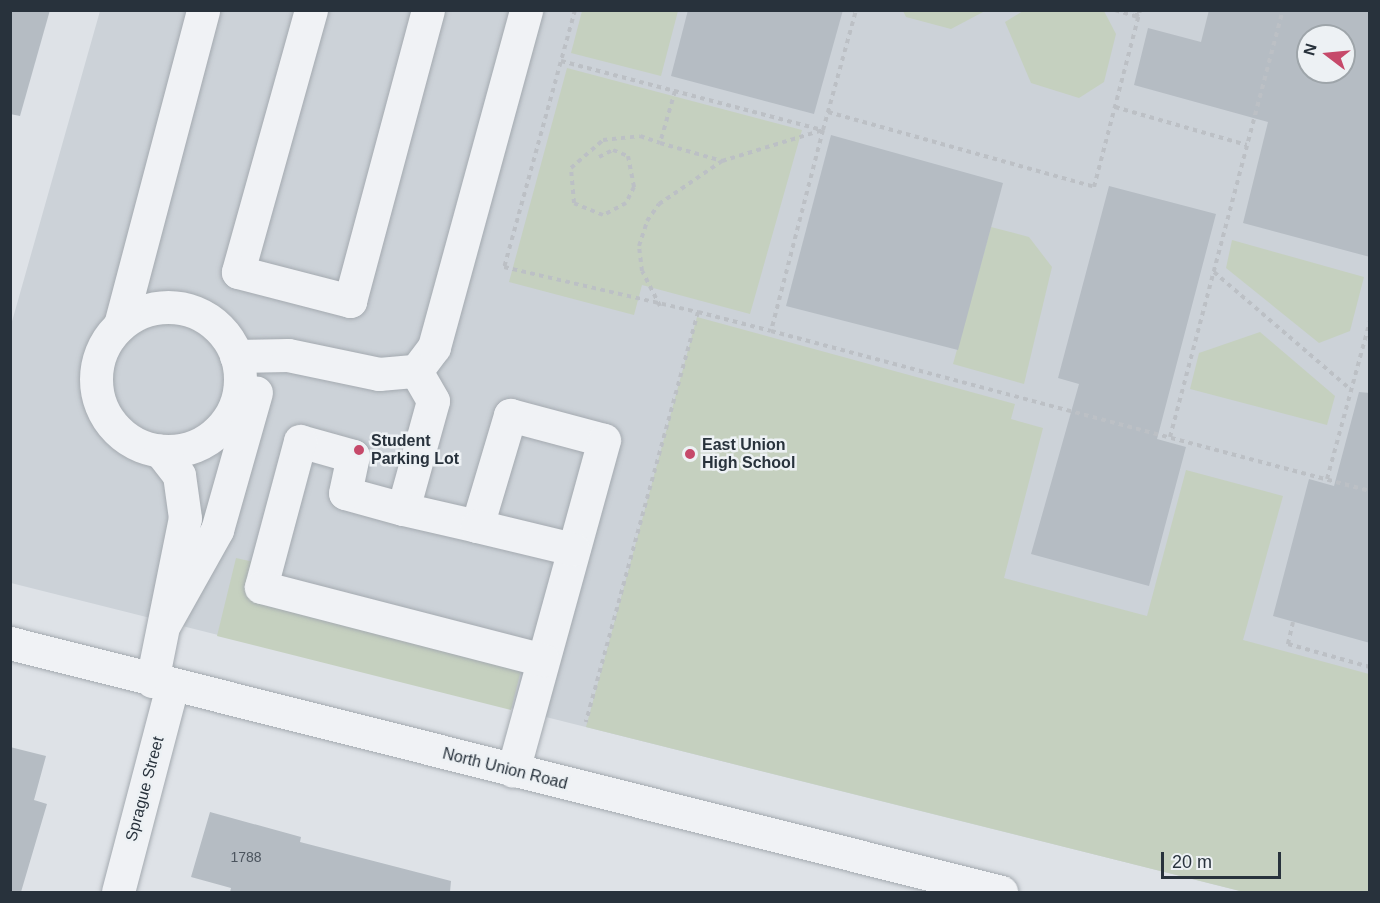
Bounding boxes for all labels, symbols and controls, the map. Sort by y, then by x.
north arrow [1296,24,1356,84]
text: N [1300,42,1320,57]
place label: Student Parking Lot [371,431,459,469]
place label: East Union High School [702,435,795,473]
marker: Student Parking Lot [352,443,366,457]
marker: East Union High School [683,447,697,461]
street label: Sprague Street [122,735,168,843]
street label: North Union Road [441,744,569,794]
scale bar [1164,840,1284,878]
house number: 1788 [230,849,262,865]
text: 20 m [1172,852,1212,872]

